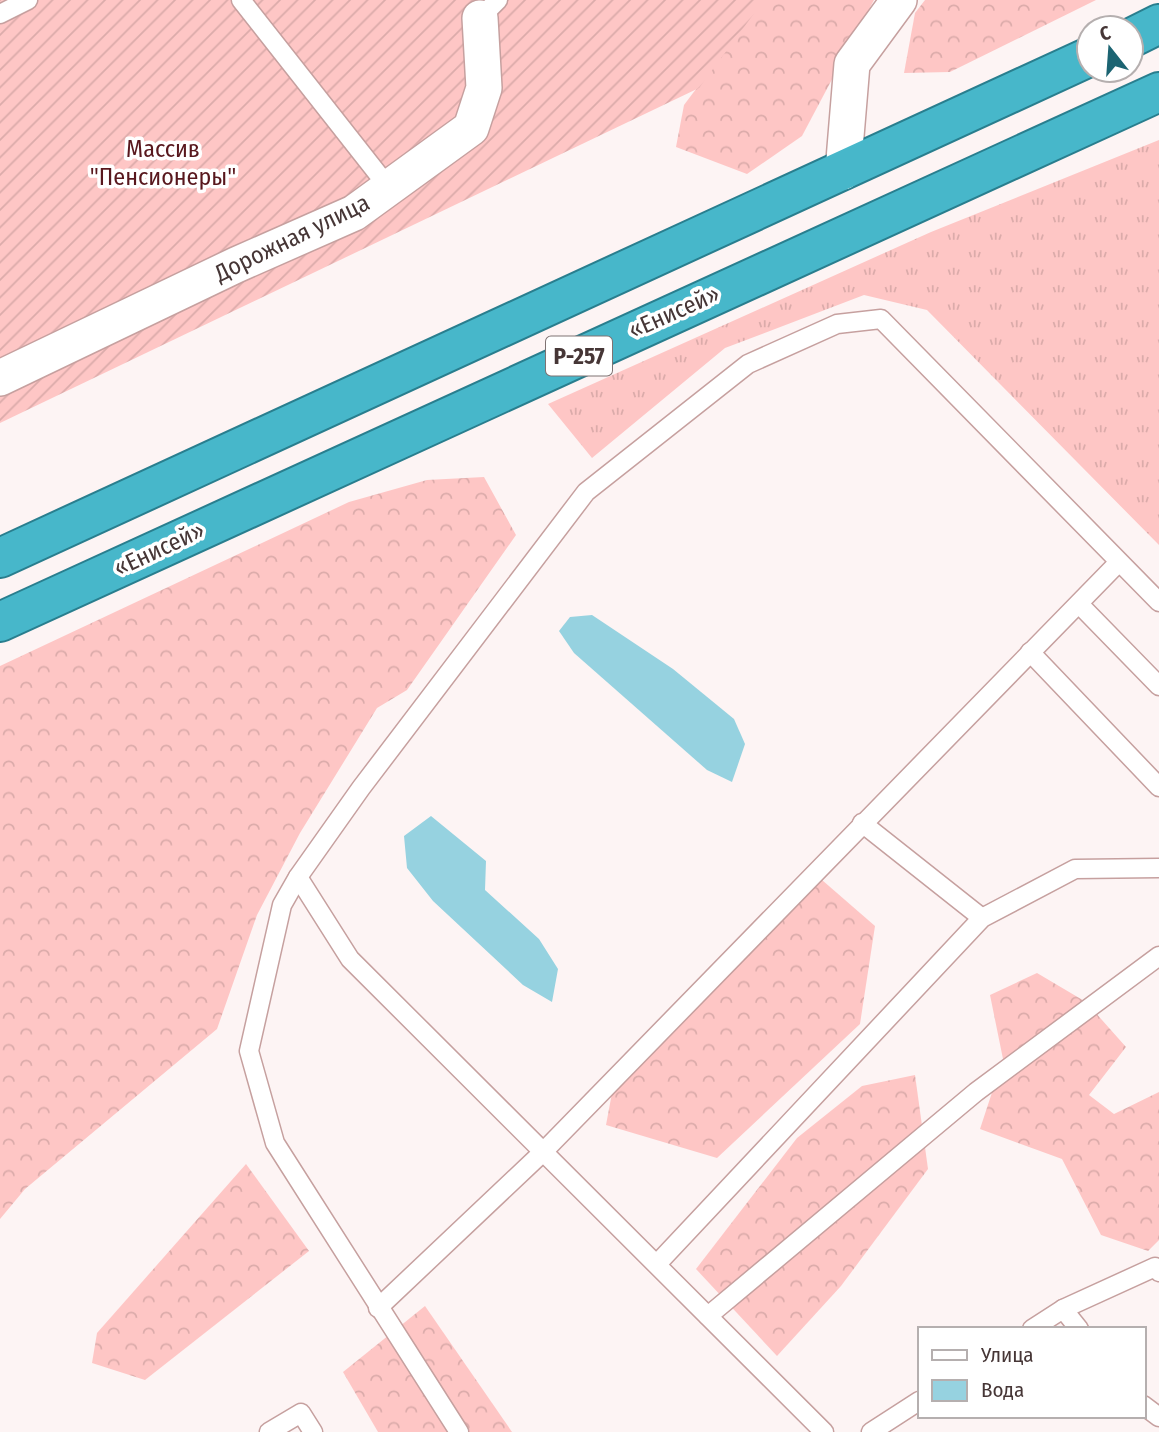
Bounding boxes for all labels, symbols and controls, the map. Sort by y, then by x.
north arrow [1075,14,1145,84]
text: С [1097,21,1113,46]
park label: Массив "Пенсионеры" [90,135,236,191]
street label: Дорожная улица [209,188,374,288]
street label: «Енисей» [624,279,724,345]
road number: Р-257 [546,336,612,376]
street label: «Енисей» [109,516,209,582]
legend [918,1327,1145,1418]
text: Улица [980,1342,1034,1368]
text: Вода [981,1377,1024,1403]

